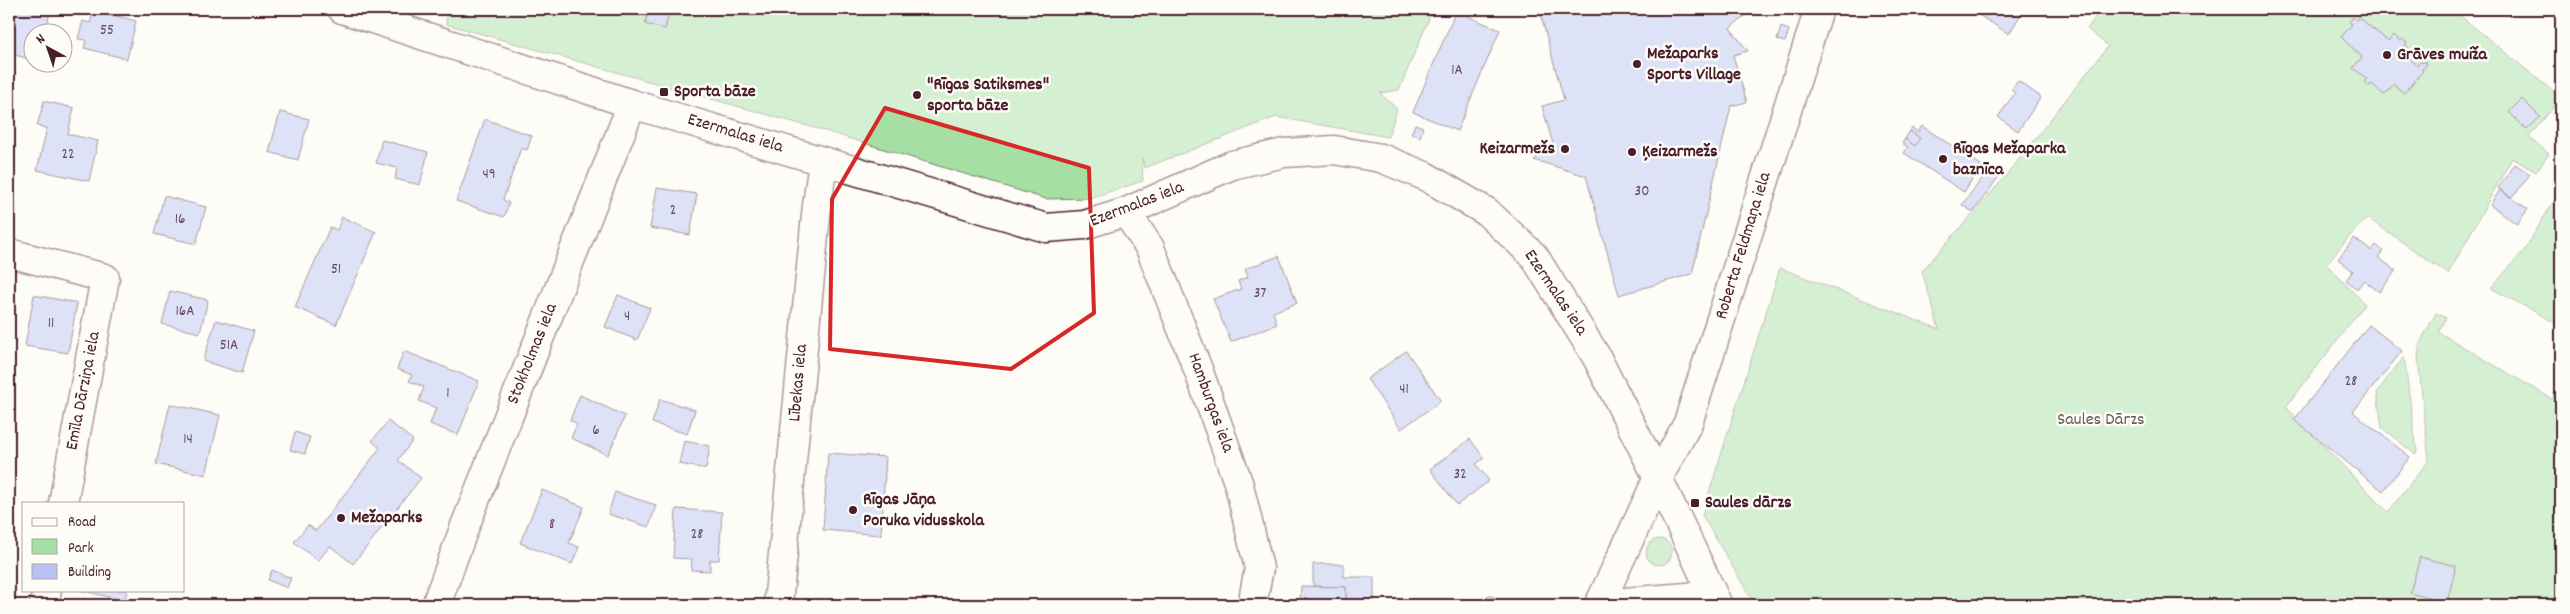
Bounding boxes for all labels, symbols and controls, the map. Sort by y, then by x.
house number: 55 [100,20,114,42]
north arrow [22,22,72,72]
text: N [32,30,50,49]
place label: Mežaparks Sports Village [1647,42,1741,88]
place label: Grāves muiža [2397,43,2488,68]
marker: Grāves muiža [2381,49,2393,61]
marker: Mežaparks Sports Village [1631,58,1643,70]
house number: 1A [1451,60,1463,82]
place label: "Rīgas Satiksmes" sporta bāze [927,73,1049,119]
place label: Sporta bāze [674,80,756,105]
marker: Sporta bāze [658,86,670,98]
marker: "Rīgas Satiksmes" sporta bāze [911,89,923,101]
street label: Ezermalas iela [684,108,786,161]
place label: Keizarmežs [1479,137,1555,162]
place label: Rīgas Mežaparka baznīca [1953,137,2066,183]
place label: Ķeizarmežs [1642,140,1718,165]
marker: Keizarmežs [1559,143,1571,155]
house number: 22 [61,144,75,166]
marker: Ķeizarmežs [1626,146,1638,158]
marker: Rīgas Mežaparka baznīca [1937,153,1949,165]
house number: 49 [482,164,496,186]
street label: Roberta Feldmaņa iela [1710,169,1778,323]
street label: Ezermalas iela [1086,175,1188,234]
house number: 30 [1635,181,1649,203]
house number: 2 [670,200,676,222]
house number: 16 [175,209,185,231]
street label: Ezermalas iela [1517,245,1593,341]
house number: 51 [331,259,341,281]
house number: 37 [1254,283,1266,305]
street label: Stokholmas iela [501,299,565,408]
house number: 16A [176,301,194,323]
house number: 4 [624,306,630,328]
house number: 11 [48,313,54,335]
street label: Emīla Dārziņa iela [60,329,108,453]
house number: 51A [220,335,238,357]
street label: Lībekas iela [783,343,815,423]
street label: Hamburgas iela [1180,350,1240,457]
house number: 28 [2345,371,2357,393]
house number: 41 [1399,379,1409,401]
house number: 1 [446,383,450,405]
park label: Saules Dārzs [2057,408,2145,433]
house number: 6 [592,420,600,442]
house number: 14 [183,429,193,451]
house number: 32 [1453,464,1467,486]
place label: Rīgas Jāņa Poruka vidusskola [863,488,984,534]
place label: Saules dārzs [1705,491,1792,516]
marker: Saules dārzs [1689,497,1701,509]
legend [22,502,185,592]
marker: Rīgas Jāņa Poruka vidusskola [847,504,859,516]
place label: Mežaparks [351,506,423,531]
text: Road [68,512,96,534]
marker: Mežaparks [335,512,347,524]
house number: 8 [549,514,555,536]
house number: 28 [691,524,703,546]
text: Park [68,538,94,560]
text: Building [68,562,111,584]

